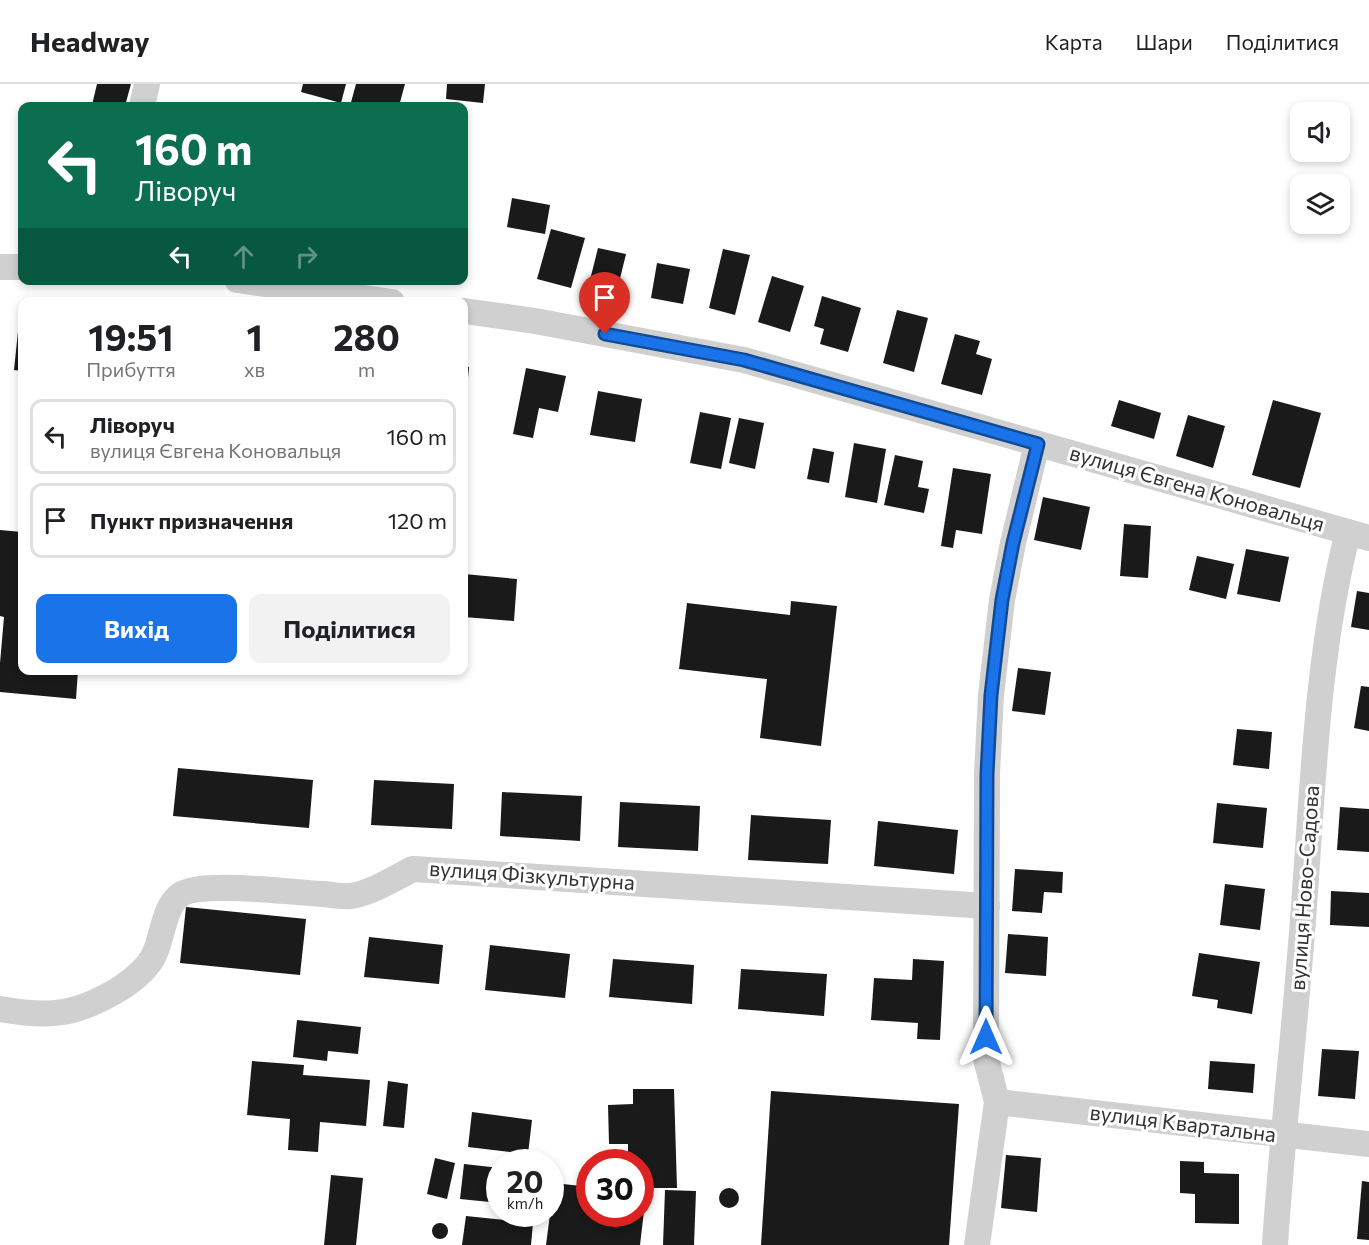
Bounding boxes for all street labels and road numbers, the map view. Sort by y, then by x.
street label: вулиця Євгена Коновальця [1067,439,1328,536]
street label: вулиця Ново-Садова [1284,784,1323,991]
street label: вулиця Фізкультурна [428,855,636,894]
street label: вулиця Квартальна [1089,1099,1278,1146]

